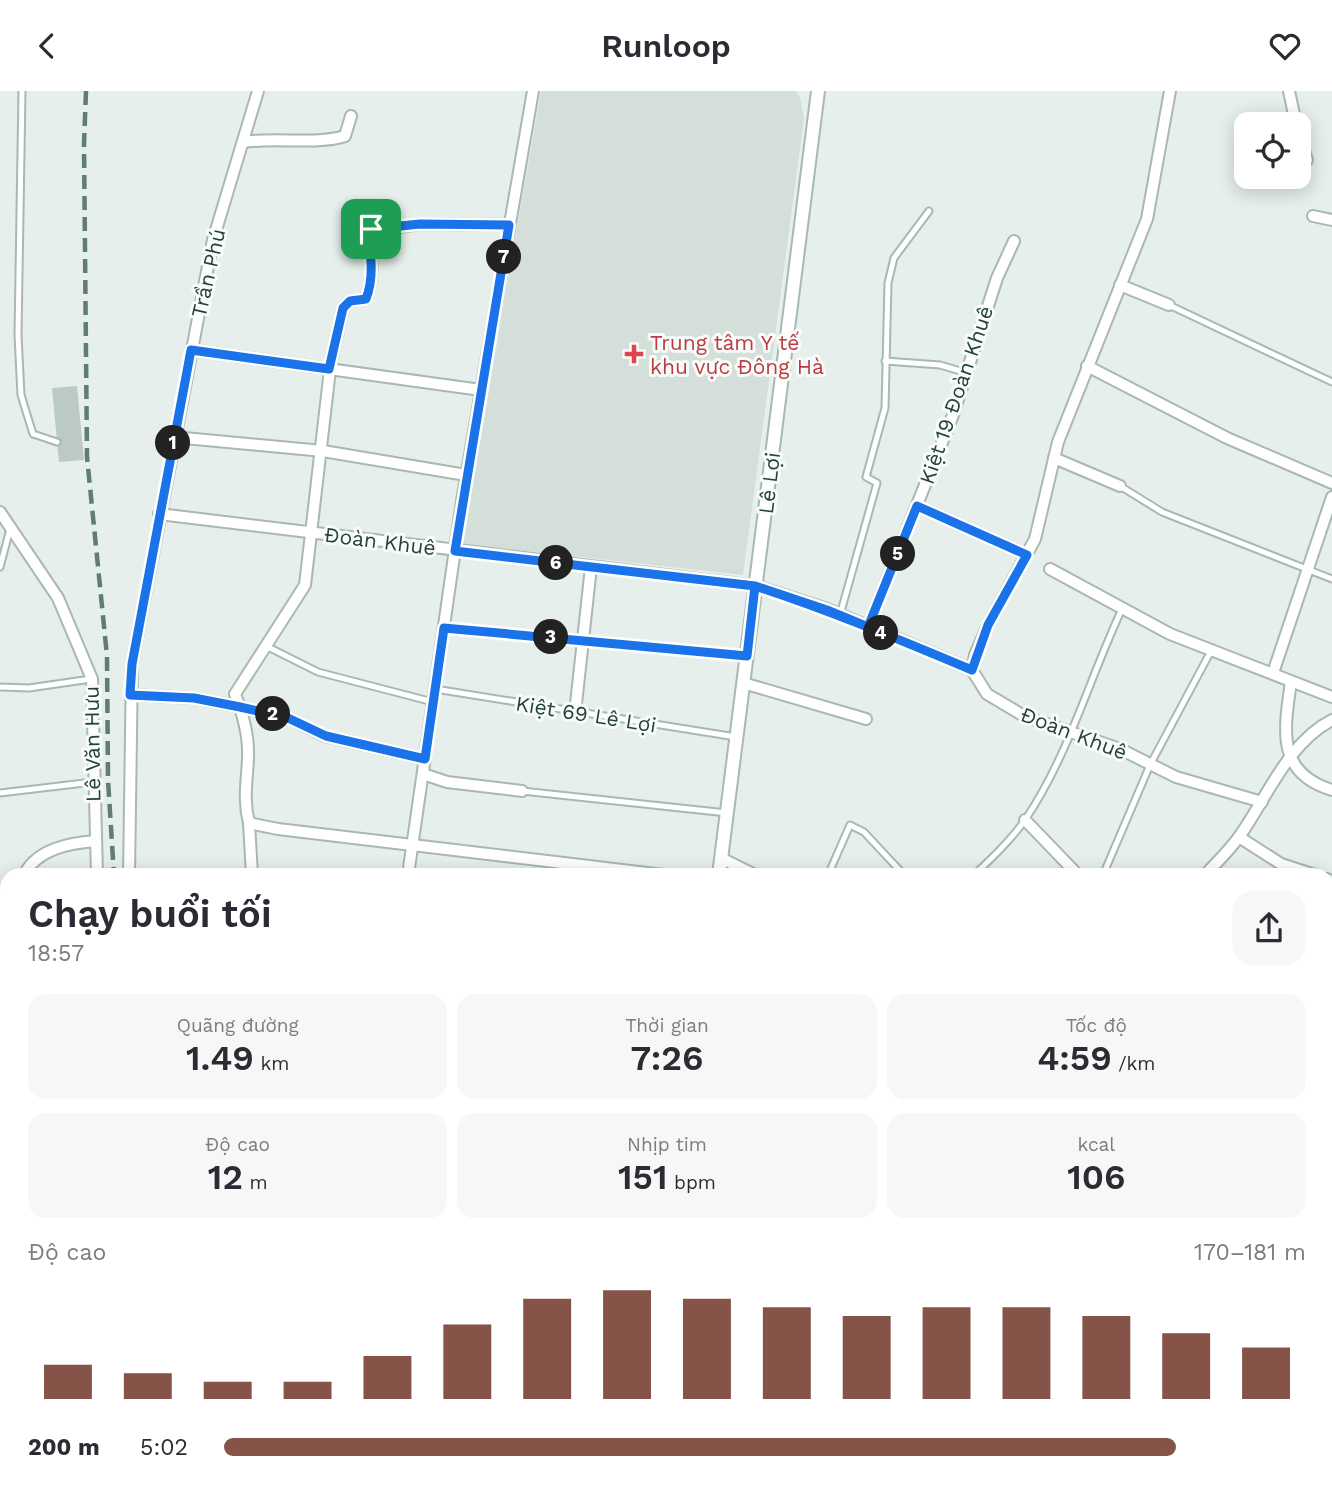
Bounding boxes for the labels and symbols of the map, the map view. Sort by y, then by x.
pin [341,199,401,259]
street label: Trần Phú [186,226,230,320]
pin: 7 [486,239,522,275]
street label: Kiệt 19 Đoàn Khuê [914,303,998,487]
place label: Trung tâm Y tế khu vực Đông Hà [650,330,824,379]
marker: Trung tâm Y tế khu vực Đông Hà [624,344,644,364]
pin: 1 [156,425,190,461]
street label: Lê Lợi [753,451,785,515]
street label: Đoàn Khuê [323,522,437,560]
pin: 5 [880,537,916,571]
pin: 6 [538,545,574,581]
pin: 4 [864,615,898,651]
pin: 3 [534,619,568,655]
street label: Lê Văn Hưu [78,686,106,802]
street label: Kiệt 69 Lê Lợi [514,691,658,737]
pin: 2 [256,697,290,731]
street label: Đoàn Khuê [1017,701,1131,765]

